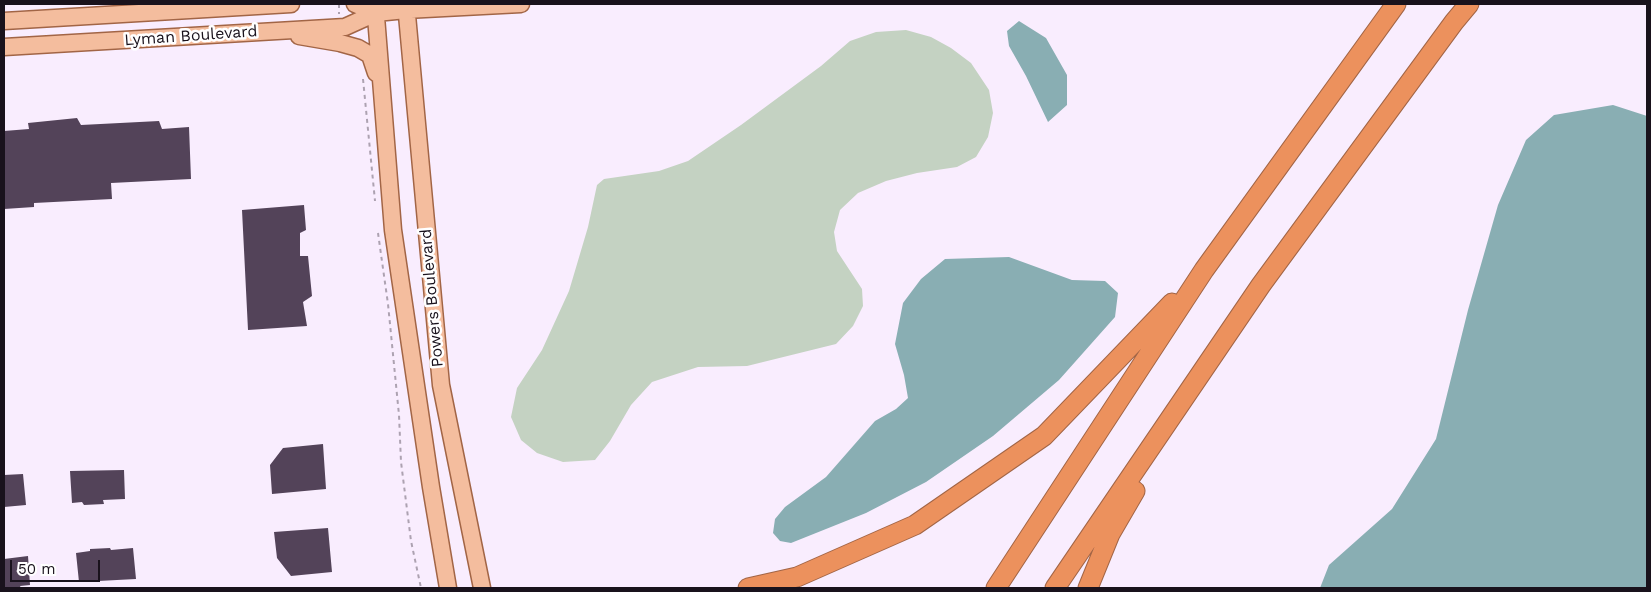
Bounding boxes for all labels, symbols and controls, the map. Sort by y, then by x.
street label: Lyman Boulevard [124,22,258,50]
street label: Powers Boulevard [416,228,448,368]
scale bar [12,550,102,582]
text: 50 m [18,560,55,578]

